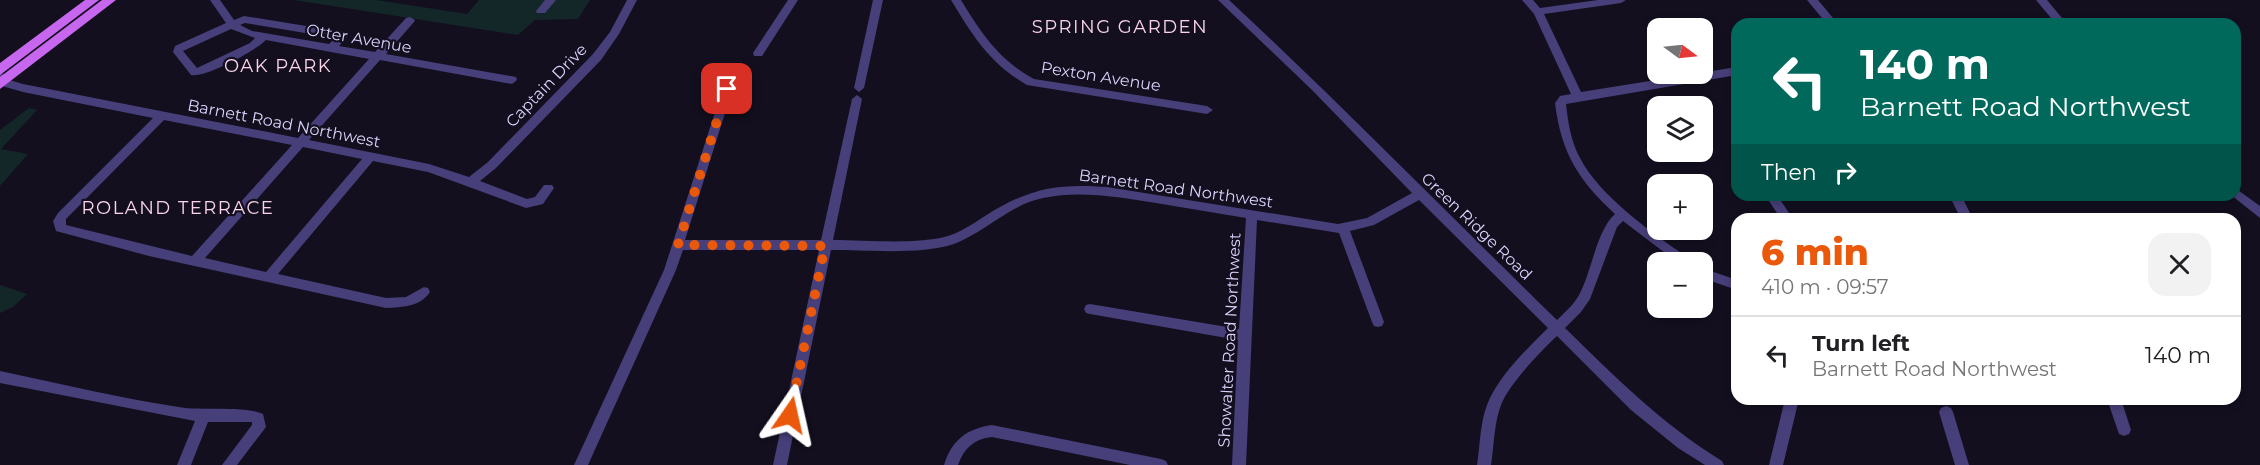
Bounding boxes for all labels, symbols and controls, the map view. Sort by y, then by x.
district label: SPRING GARDEN [1032,16,1208,38]
north arrow [1647,18,1713,84]
map controls [1647,18,1713,318]
street label: Otter Avenue [305,20,413,57]
text: 140 m [1860,38,1990,90]
street label: Captain Drive [502,40,591,131]
icon: left [1761,42,1839,120]
district label: OAK PARK [224,55,332,77]
street label: Pexton Avenue [1040,58,1162,95]
pin [701,63,752,114]
icon: arrive [710,72,743,105]
text: Barnett Road Northwest [1860,90,2191,123]
street label: Barnett Road Northwest [186,95,382,152]
button: layers [1647,96,1713,162]
icon: right [1829,156,1862,189]
text: Then [1761,159,1817,186]
street label: Barnett Road Northwest [1078,165,1275,212]
street label: Green Ridge Road [1417,169,1536,284]
button: + [1647,174,1713,240]
district label: ROLAND TERRACE [82,197,274,219]
text: 6 min [1761,230,1869,274]
street label: Showalter Road Northwest [1214,232,1245,448]
button: close [2148,233,2211,296]
button: − [1647,252,1713,318]
text: 410 m · 09:57 [1761,275,1889,299]
text: Turn left [1812,330,1910,357]
icon: left [1761,339,1794,372]
text: 140 m [2145,342,2211,369]
text: Barnett Road Northwest [1812,357,2057,381]
position arrow [758,383,822,447]

